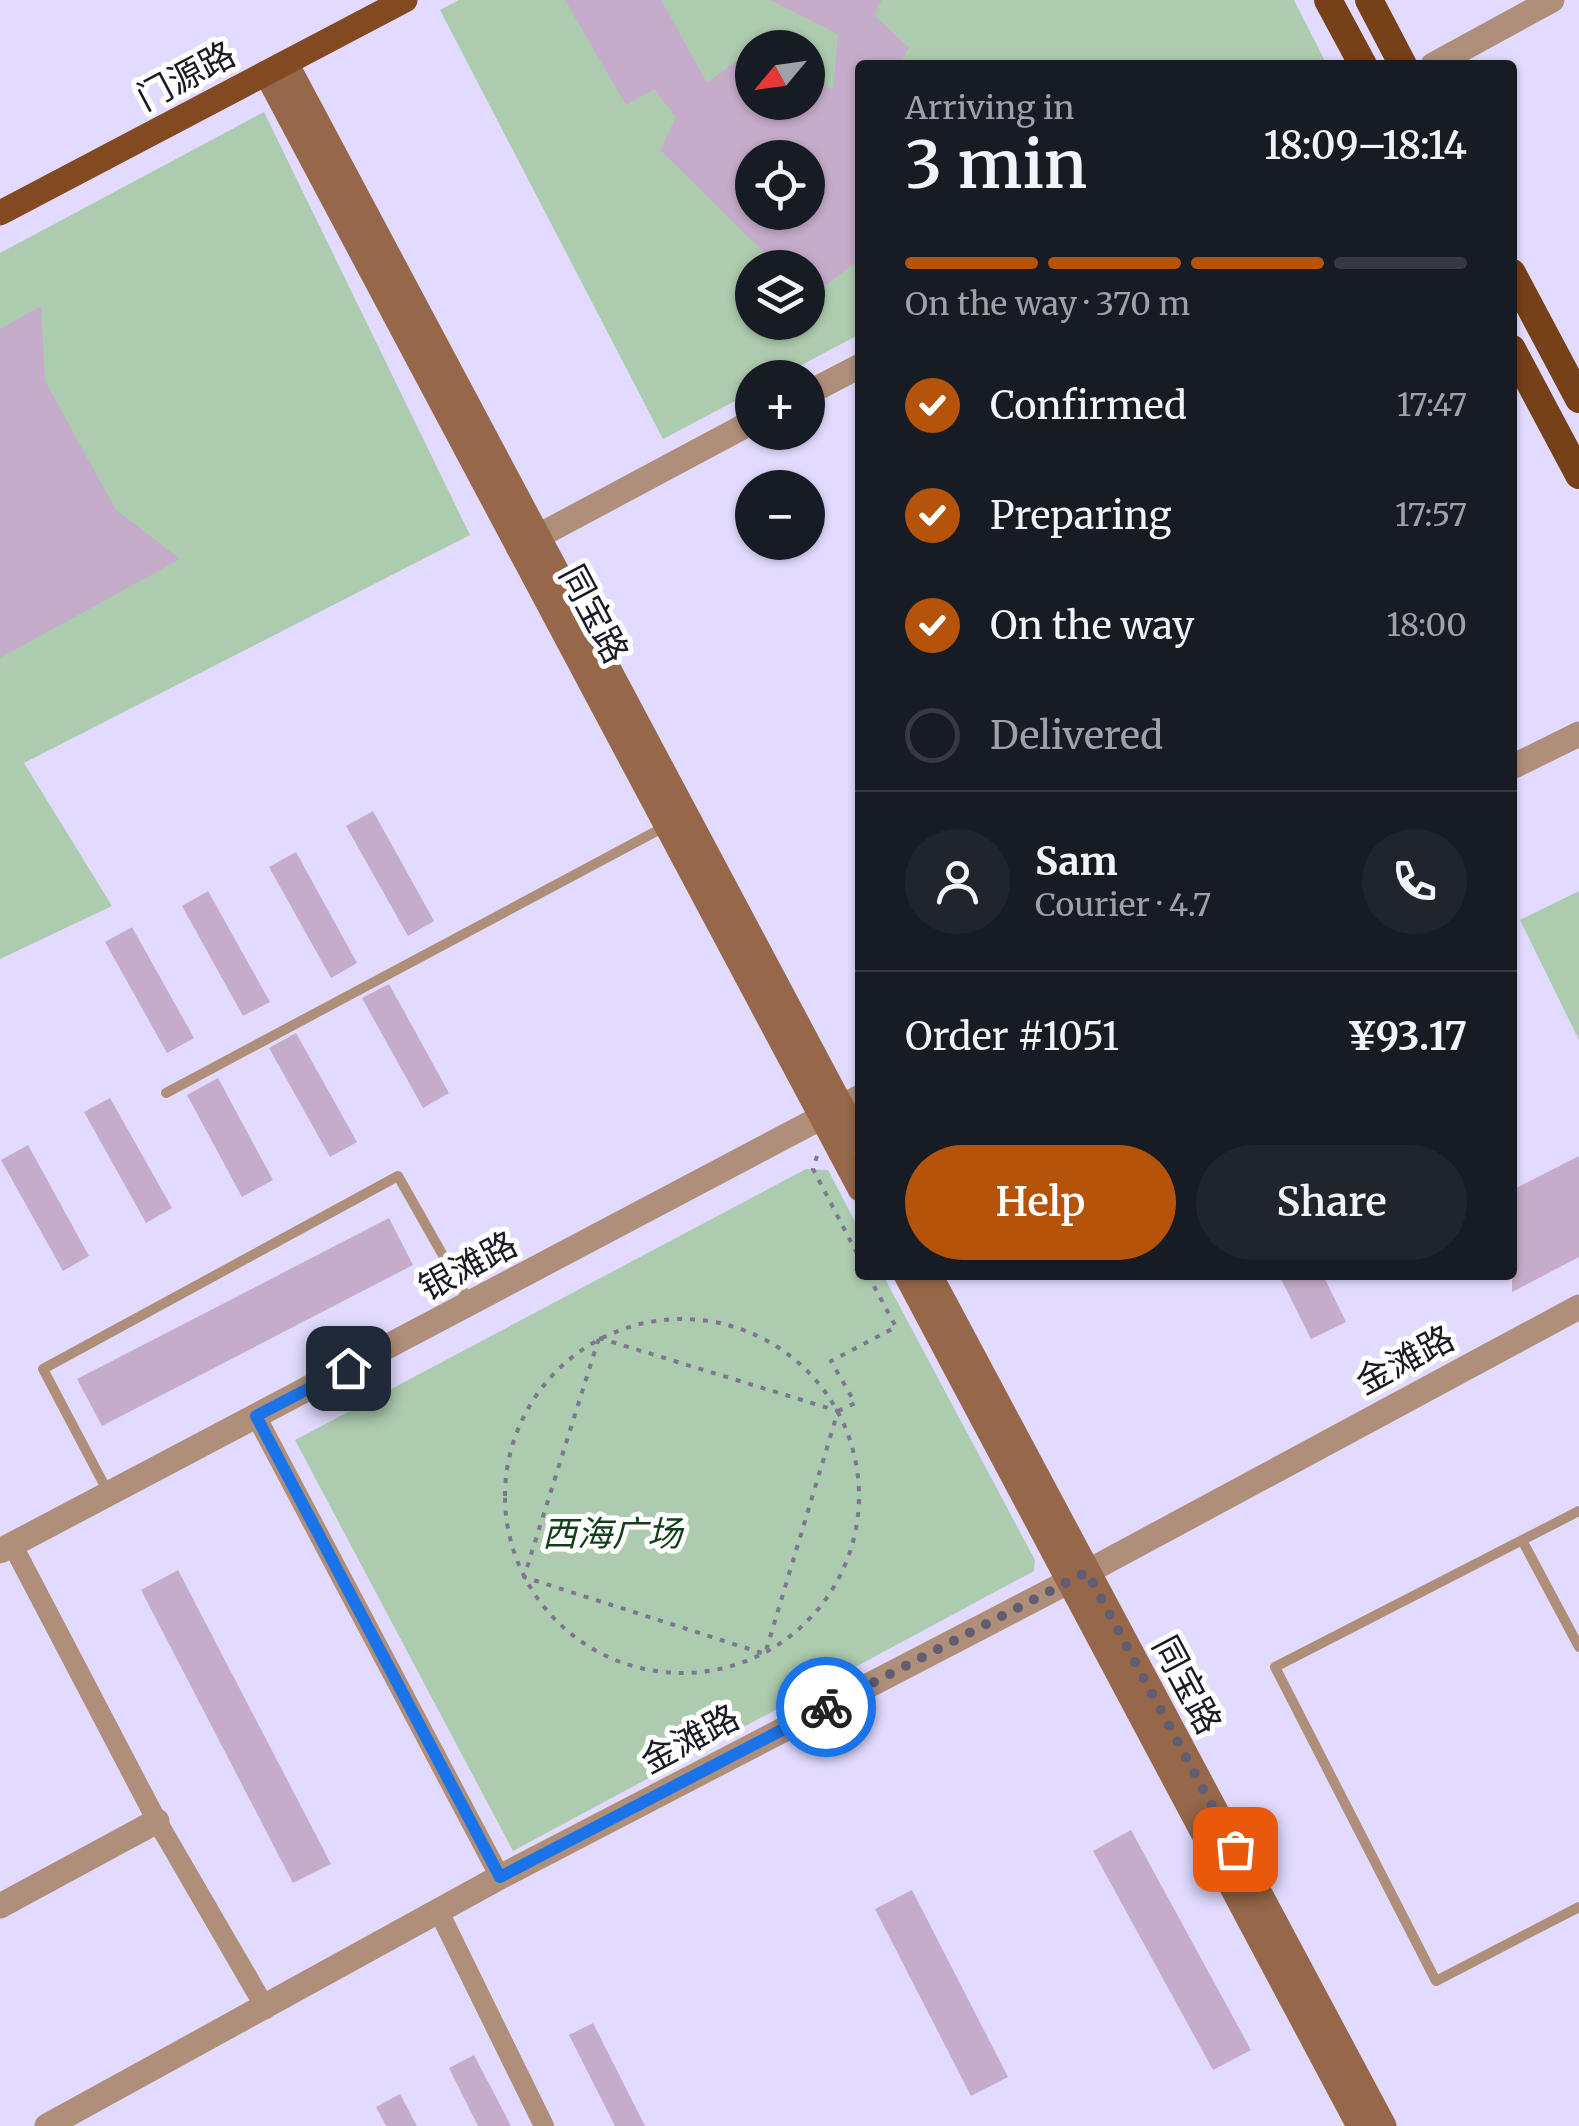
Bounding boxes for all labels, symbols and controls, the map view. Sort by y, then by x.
north arrow [735,30,825,120]
map controls [735,30,825,560]
street label: 门源路 [129,32,243,120]
text: Arriving in [905,88,1074,128]
text: 18:09–18:14 [1264,122,1467,169]
text: 3 min [905,124,1087,206]
button: locate [735,140,825,230]
button: layers [735,250,825,340]
text: On the way · 370 m [905,284,1190,324]
button: + [735,360,825,450]
icon: check [905,378,960,433]
text: Confirmed [990,382,1187,429]
text: 17:47 [1397,385,1467,425]
button: − [735,470,825,560]
icon: check [905,488,960,543]
text: Preparing [990,492,1172,539]
text: 17:57 [1395,495,1467,535]
street label: 同宝路 [550,557,638,671]
icon: check [905,598,960,653]
text: On the way [990,602,1194,649]
text: 18:00 [1387,605,1467,645]
text: Delivered [990,712,1163,759]
button: person [905,829,1010,934]
button: phone [1362,829,1467,934]
text: Sam [1035,838,1118,885]
text: Courier · 4.7 [1035,885,1211,925]
text: Order #1051 [905,1013,1119,1060]
text: ¥93.17 [1347,1013,1467,1060]
button: Help [905,1145,1176,1260]
button: Share [1196,1145,1467,1260]
street label: 银滩路 [411,1222,525,1310]
street label: 金滩路 [1348,1316,1462,1404]
pin [306,1326,391,1411]
icon: home [321,1341,376,1396]
park label: 西海广场 [542,1512,685,1556]
street label: 同宝路 [1143,1628,1231,1742]
courier [776,1657,876,1757]
icon: bike [799,1680,854,1735]
street label: 金滩路 [633,1695,747,1783]
pin [1193,1807,1278,1892]
icon: bag [1208,1822,1263,1877]

